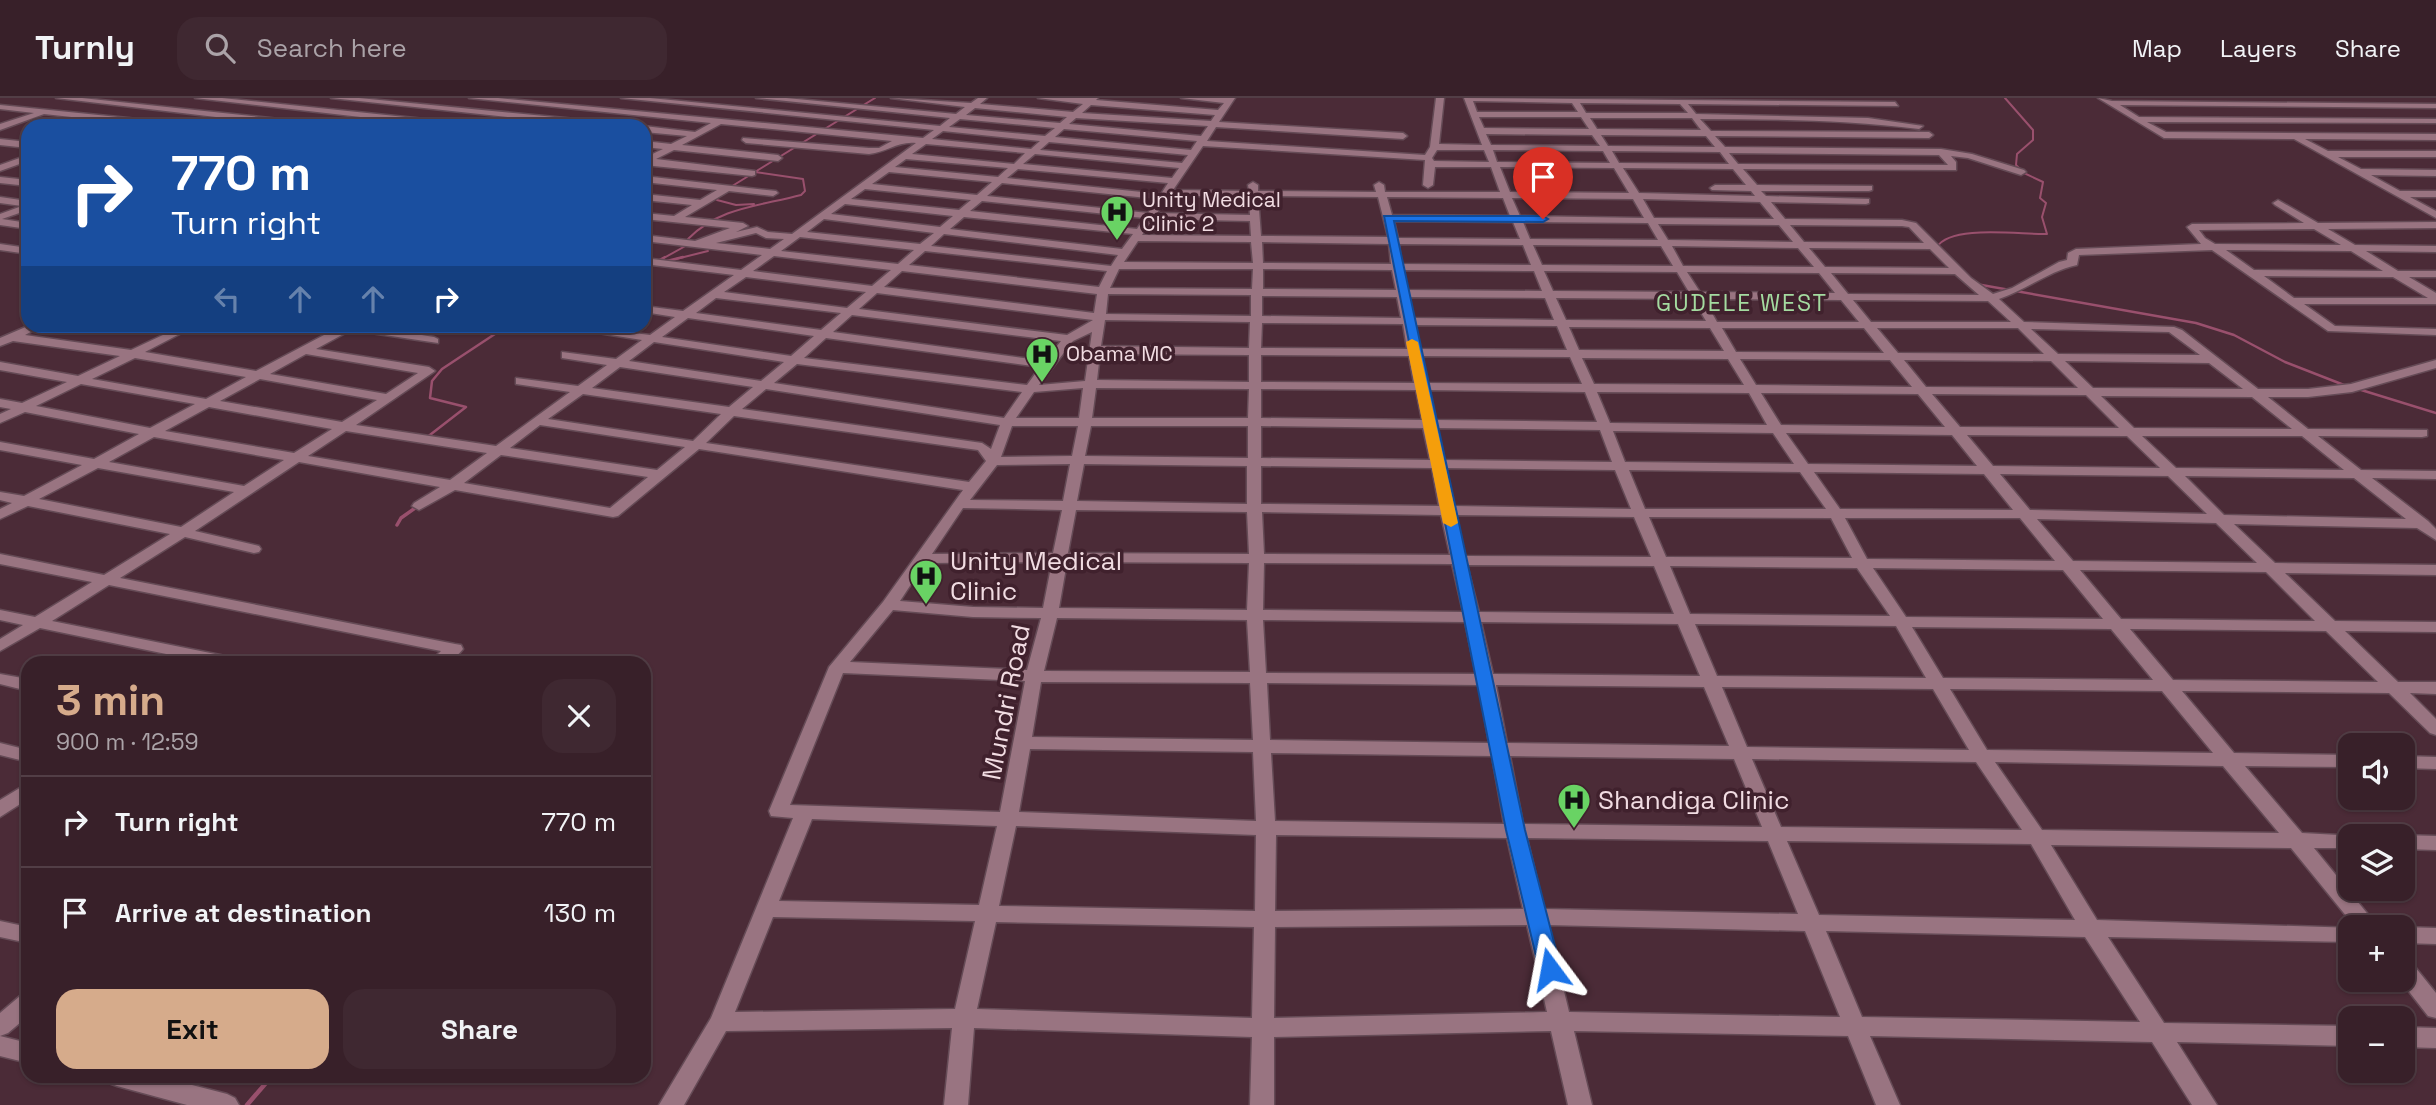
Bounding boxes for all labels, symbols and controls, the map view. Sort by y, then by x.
search box [177,17,667,80]
text: Turnly [35,27,135,69]
icon: search [201,29,239,67]
text: Search here [257,31,407,65]
text: Map [2132,33,2182,64]
text: Layers [2220,33,2297,64]
text: Share [2335,33,2401,64]
text: 770 m [171,142,311,204]
icon: right [56,147,147,238]
pin [1513,147,1573,219]
icon: arrive [1524,158,1562,196]
place label: Unity Medical Clinic 2 [1142,186,1281,237]
hospital icon: Unity Medical Clinic 2 [1098,193,1136,242]
text: Turn right [171,203,321,243]
icon: left [208,280,246,318]
icon: ahead [281,280,319,318]
icon: ahead [354,280,392,318]
icon: right [427,280,465,318]
district label: GUDELE WEST [1656,288,1828,318]
hospital icon: Obama MC [1023,335,1061,384]
place label: Obama MC [1066,340,1173,367]
place label: Unity Medical Clinic [950,544,1122,608]
hospital icon: Unity Medical Clinic [907,557,945,606]
street label: Mundri Road [974,621,1038,783]
text: 3 min [56,674,165,727]
button: close [542,679,616,753]
text: 900 m · 12:59 [56,727,199,757]
map controls [2338,733,2415,1083]
button: sound [2338,733,2415,810]
hospital icon: Shandiga Clinic [1555,781,1593,830]
place label: Shandiga Clinic [1598,783,1790,817]
icon: right [56,803,94,841]
text: Turn right [115,805,239,839]
text: 770 m [541,805,616,839]
button: layers [2338,824,2415,901]
icon: arrive [56,894,94,932]
text: Arrive at destination [115,896,372,930]
text: 130 m [544,896,616,930]
button: + [2338,915,2415,992]
position arrow [1513,932,1587,1006]
button: Exit [56,989,329,1069]
button: Share [343,989,616,1069]
button: − [2338,1006,2415,1083]

